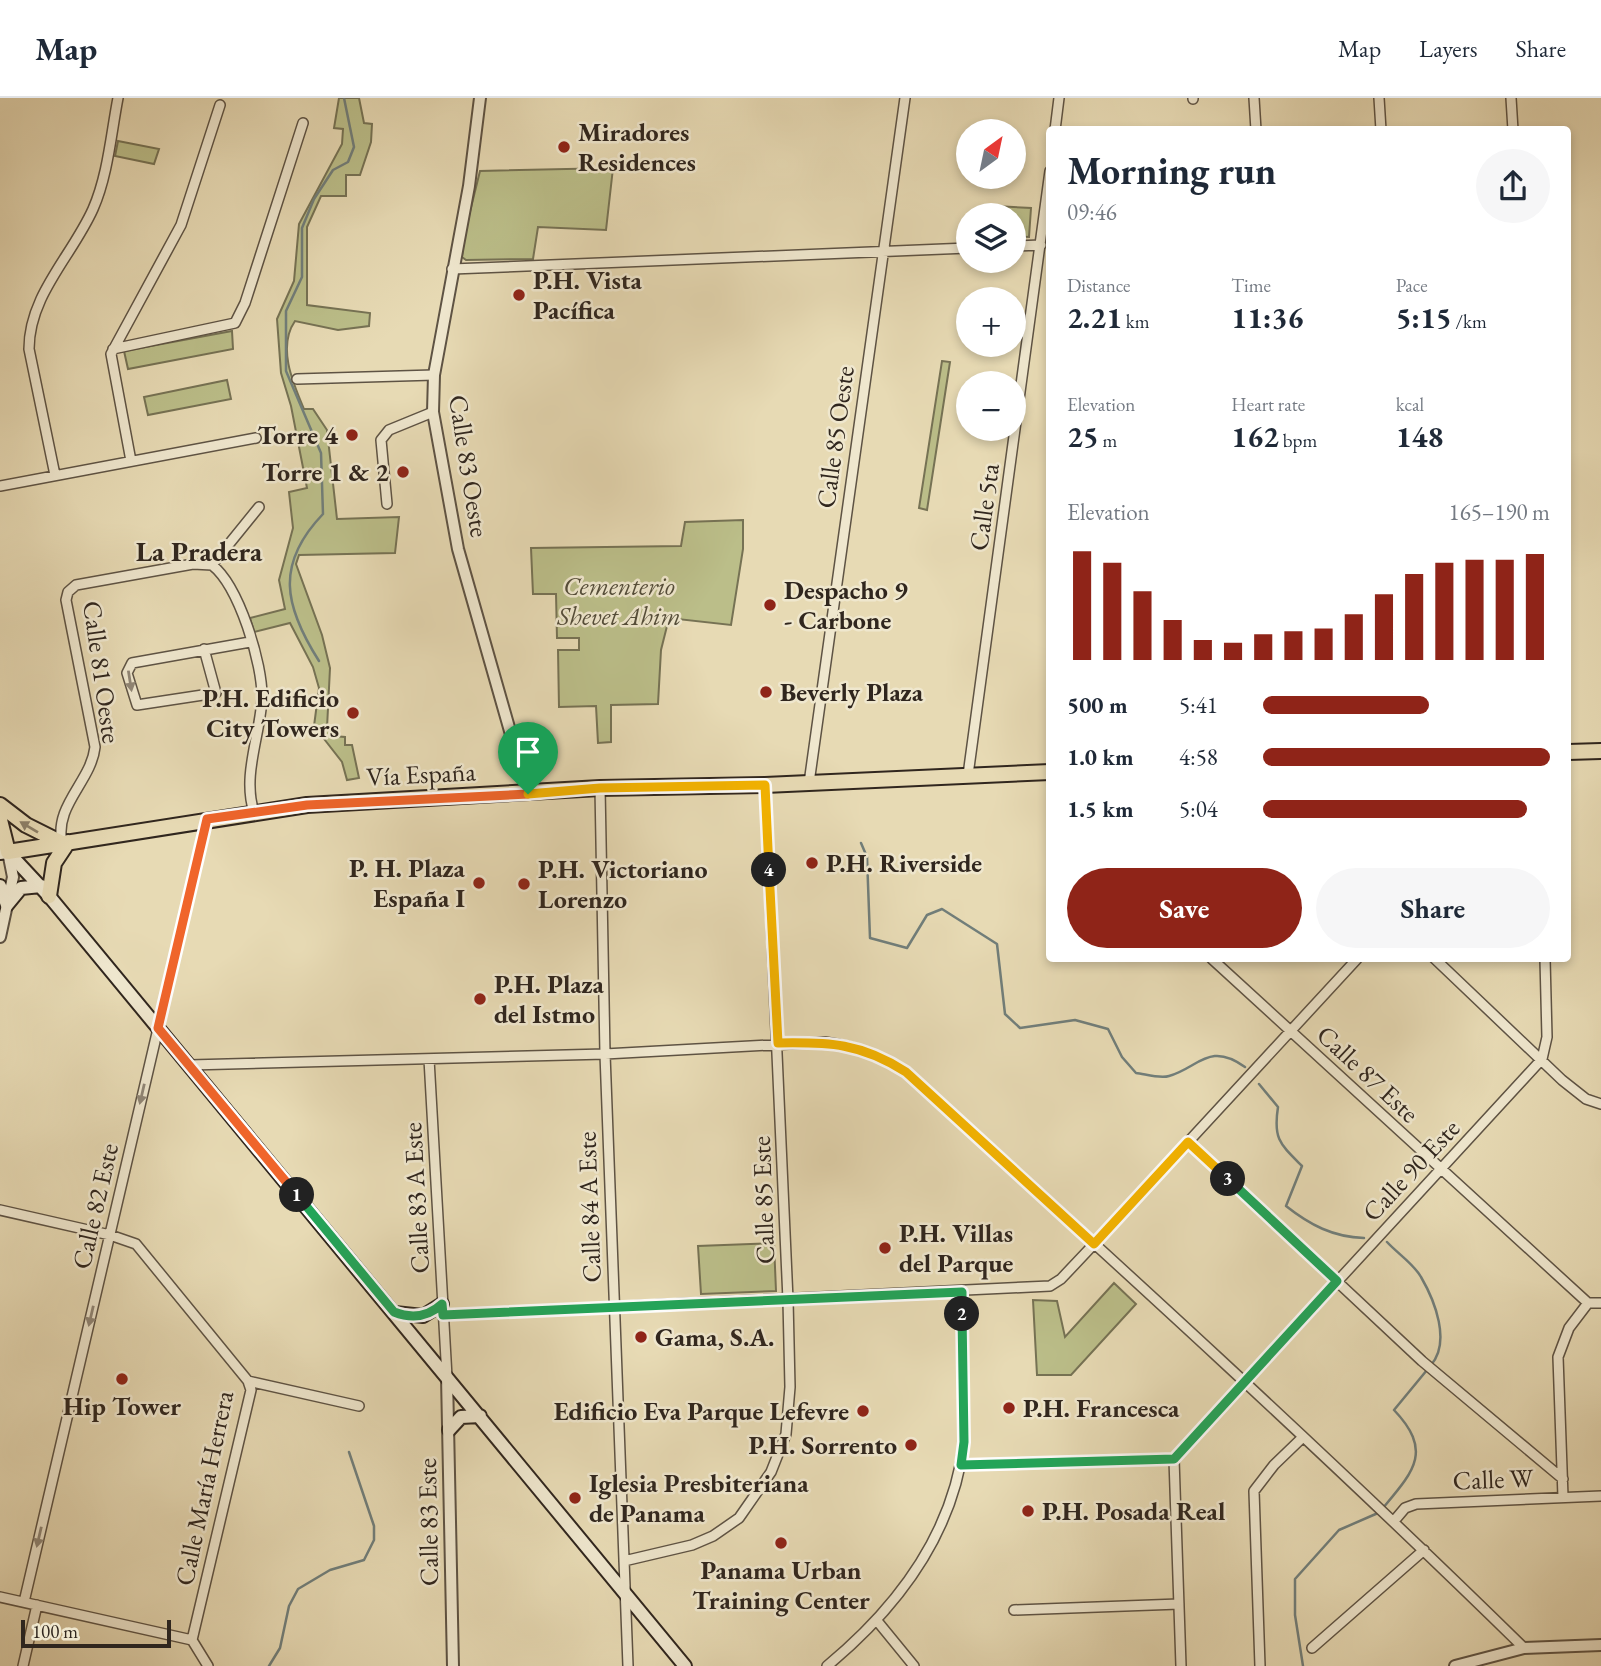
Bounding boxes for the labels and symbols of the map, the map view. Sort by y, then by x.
place label: Miradores Residences [578,115,696,179]
north arrow [956,119,1026,189]
marker: Miradores Residences [556,139,572,155]
place label: P.H. Vista Pacífica [533,263,643,327]
marker: P.H. Vista Pacífica [511,287,527,303]
street label: Calle 85 Oeste [808,364,862,510]
street label: Calle 83 Oeste [441,392,497,540]
place label: Torre 4 [257,418,338,452]
marker: Torre 4 [344,427,360,443]
place label: Torre 1 & 2 [262,455,389,489]
street label: Calle 5ta [961,461,1007,553]
marker: Torre 1 & 2 [395,464,411,480]
district label: La Pradera [136,533,263,569]
park label: Cementerio Shevet Ahim [556,569,681,633]
place label: Despacho 9 - Carbone [784,573,908,637]
marker: Despacho 9 - Carbone [762,597,778,613]
street label: Calle 81 Oeste [75,599,129,745]
one-way arrow [125,670,136,692]
place label: Beverly Plaza [780,675,924,709]
place label: P.H. Edificio City Towers [202,681,339,745]
marker: Beverly Plaza [758,684,774,700]
marker: P.H. Edificio City Towers [345,705,361,721]
pin [498,722,558,794]
street label: Vía España [365,754,477,794]
one-way arrow [19,820,38,833]
place label: P.H. Riverside [826,846,982,880]
place label: P. H. Plaza España I [349,851,466,915]
place label: P.H. Victoriano Lorenzo [538,852,708,916]
pin: 4 [752,852,786,888]
marker: P.H. Riverside [804,855,820,871]
marker: P. H. Plaza España I [471,875,487,891]
marker: P.H. Victoriano Lorenzo [516,876,532,892]
place label: P.H. Plaza del Istmo [494,967,605,1031]
marker: P.H. Plaza del Istmo [472,991,488,1007]
street label: Calle 87 Este [1310,1018,1426,1130]
one-way arrow [136,1083,147,1105]
street label: Calle 90 Este [1355,1112,1467,1228]
street label: Calle 83 A Este [395,1122,437,1274]
street label: Calle 84 A Este [569,1131,609,1283]
street label: Calle 85 Este [744,1135,782,1265]
street label: Calle 82 Este [64,1140,126,1272]
pin: 3 [1210,1162,1246,1196]
pin: 1 [280,1178,314,1212]
place label: P.H. Villas del Parque [899,1216,1014,1280]
marker: P.H. Villas del Parque [877,1240,893,1256]
pin: 2 [944,1296,979,1332]
one-way arrow [85,1305,96,1327]
place label: Gama, S.A. [655,1320,774,1354]
marker: Gama, S.A. [633,1329,649,1345]
marker: Hip Tower [114,1371,130,1387]
street label: Calle María Herrera [167,1387,241,1589]
place label: Hip Tower [63,1389,181,1423]
place label: P.H. Francesca [1023,1391,1180,1425]
place label: Edificio Eva Parque Lefevre [554,1394,849,1428]
marker: P.H. Francesca [1001,1400,1017,1416]
marker: Edificio Eva Parque Lefevre [855,1403,871,1419]
place label: P.H. Sorrento [748,1428,897,1462]
marker: P.H. Sorrento [903,1437,919,1453]
street label: Calle 83 Este [410,1458,446,1586]
street label: Calle W [1452,1461,1535,1497]
place label: Iglesia Presbiteriana de Panama [589,1466,809,1530]
marker: Iglesia Presbiteriana de Panama [567,1490,583,1506]
place label: P.H. Posada Real [1042,1494,1225,1528]
marker: P.H. Posada Real [1020,1503,1036,1519]
one-way arrow [33,1526,44,1548]
marker: Panama Urban Training Center [773,1535,789,1551]
place label: Panama Urban Training Center [692,1553,870,1617]
scale bar [21,1617,172,1649]

